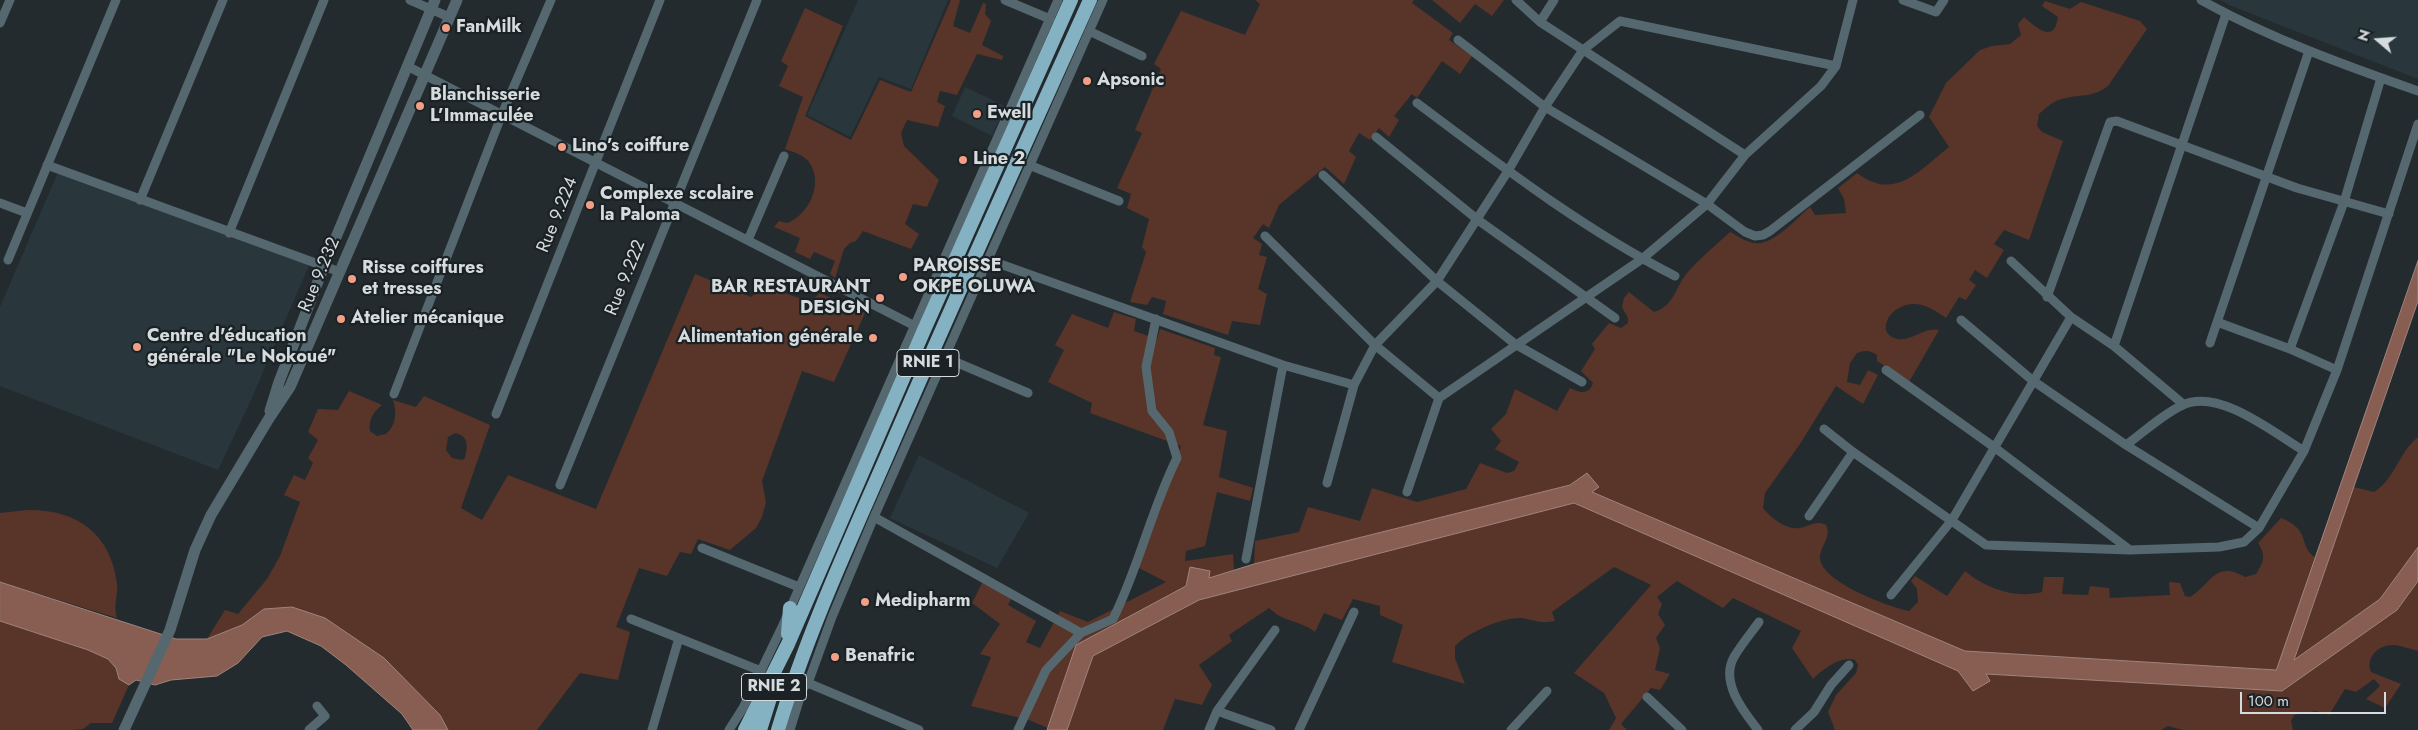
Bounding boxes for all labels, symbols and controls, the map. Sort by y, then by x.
north arrow [2353,15,2403,65]
place label: FanMilk [456,17,522,39]
marker: FanMilk [440,22,452,34]
text: N [2353,27,2375,44]
place label: Apsonic [1097,70,1164,92]
marker: Apsonic [1081,75,1093,87]
place label: Blanchisserie L’Immaculée [430,85,540,128]
marker: Blanchisserie L’Immaculée [414,100,426,112]
place label: Ewell [987,103,1031,125]
marker: Ewell [971,108,983,120]
place label: Lino’s coiffure [572,136,689,158]
marker: Lino’s coiffure [556,141,568,153]
place label: Line 2 [973,149,1025,171]
marker: Line 2 [957,154,969,166]
street label: Rue 9.224 [533,174,583,256]
place label: Complexe scolaire la Paloma [600,184,754,226]
marker: Complexe scolaire la Paloma [584,199,596,211]
street label: Rue 9.232 [295,234,345,316]
street label: Rue 9.222 [601,237,651,319]
place label: PAROISSE OKPE OLUWA [913,256,1035,298]
place label: Risse coiffures et tresses [362,258,484,300]
marker: PAROISSE OKPE OLUWA [897,271,909,283]
marker: Risse coiffures et tresses [346,273,358,285]
place label: BAR RESTAURANT DESIGN [711,277,870,320]
marker: BAR RESTAURANT DESIGN [874,292,886,304]
place label: Atelier mécanique [351,308,504,330]
marker: Atelier mécanique [335,313,347,325]
place label: Centre d'éducation générale "Le Nokoué" [147,326,336,368]
place label: Alimentation générale [678,327,863,349]
marker: Alimentation générale [867,332,879,344]
marker: Centre d'éducation générale "Le Nokoué" [131,341,143,353]
road number: RNIE 1 [897,349,959,376]
place label: Medipharm [875,591,971,613]
marker: Medipharm [859,596,871,608]
place label: Benafric [845,646,915,668]
marker: Benafric [829,651,841,663]
road number: RNIE 2 [742,674,806,700]
scale bar [2243,682,2389,714]
text: 100 m [2248,690,2289,712]

